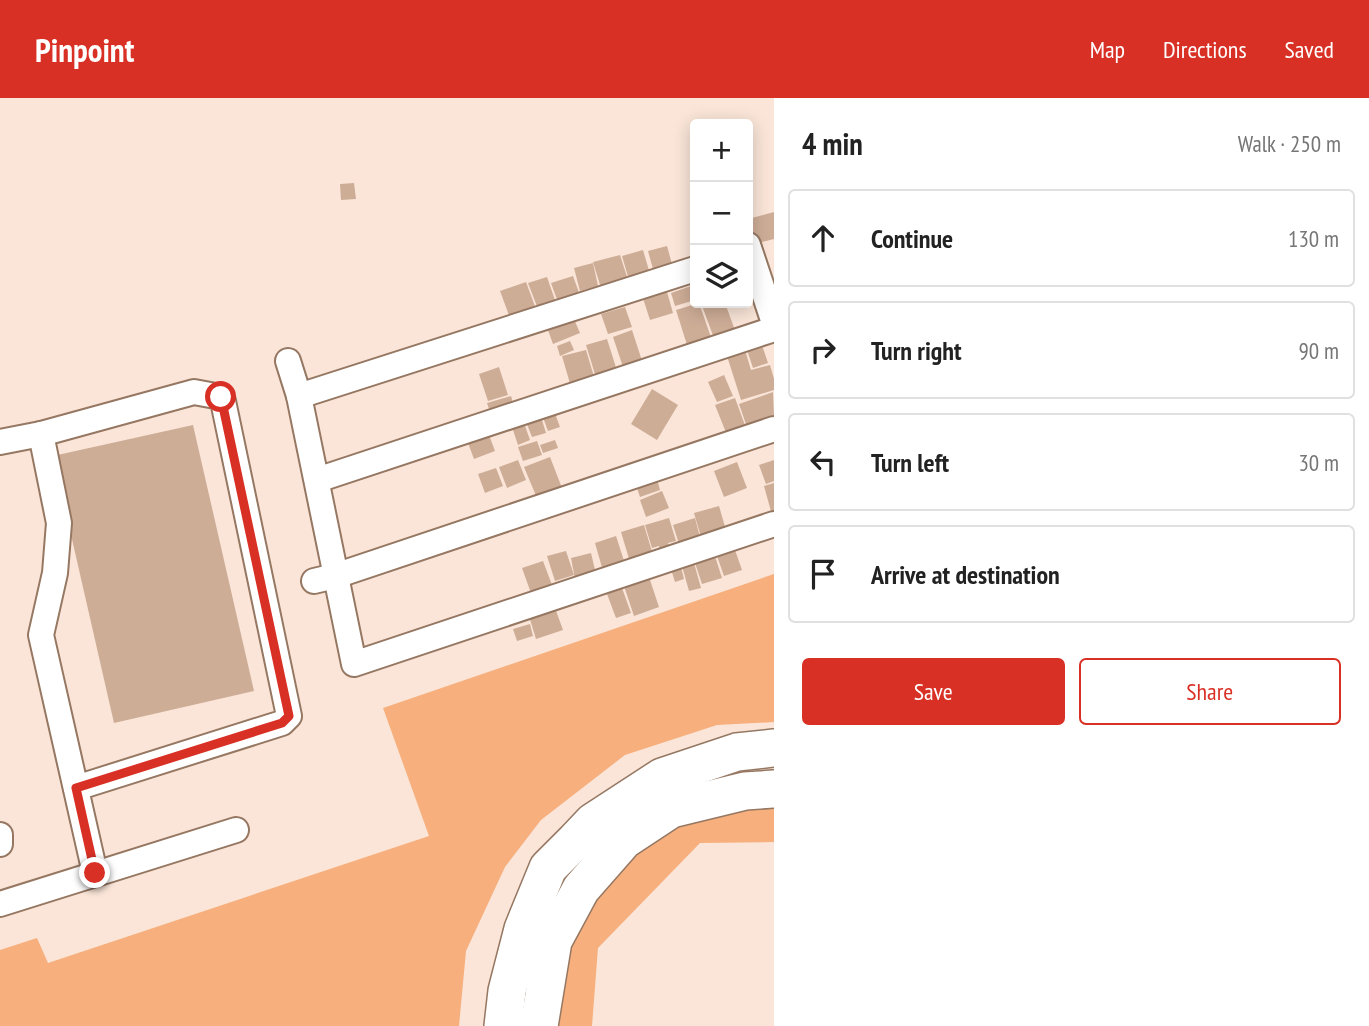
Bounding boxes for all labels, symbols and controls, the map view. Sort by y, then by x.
text: Pinpoint [35,28,134,71]
text: Map [1090,34,1125,65]
text: Directions [1163,34,1247,65]
text: Saved [1285,34,1334,65]
map controls [690,119,753,308]
button: + [690,119,753,182]
text: 4 min [802,124,863,163]
text: Walk · 250 m [1238,129,1341,158]
button: − [690,182,753,245]
icon: ahead [804,219,842,257]
text: Continue [871,222,953,255]
text: 130 m [1288,224,1339,253]
button: layers [690,245,753,308]
icon: right [804,331,842,369]
text: Turn right [871,334,962,367]
text: 90 m [1298,336,1339,365]
route start [205,381,236,412]
icon: left [804,443,842,481]
text: Turn left [871,446,949,479]
text: 30 m [1298,448,1339,477]
icon: arrive [804,555,842,593]
text: Arrive at destination [871,558,1060,591]
button: Save [802,658,1065,725]
button: Share [1079,658,1341,725]
route end [79,857,110,888]

